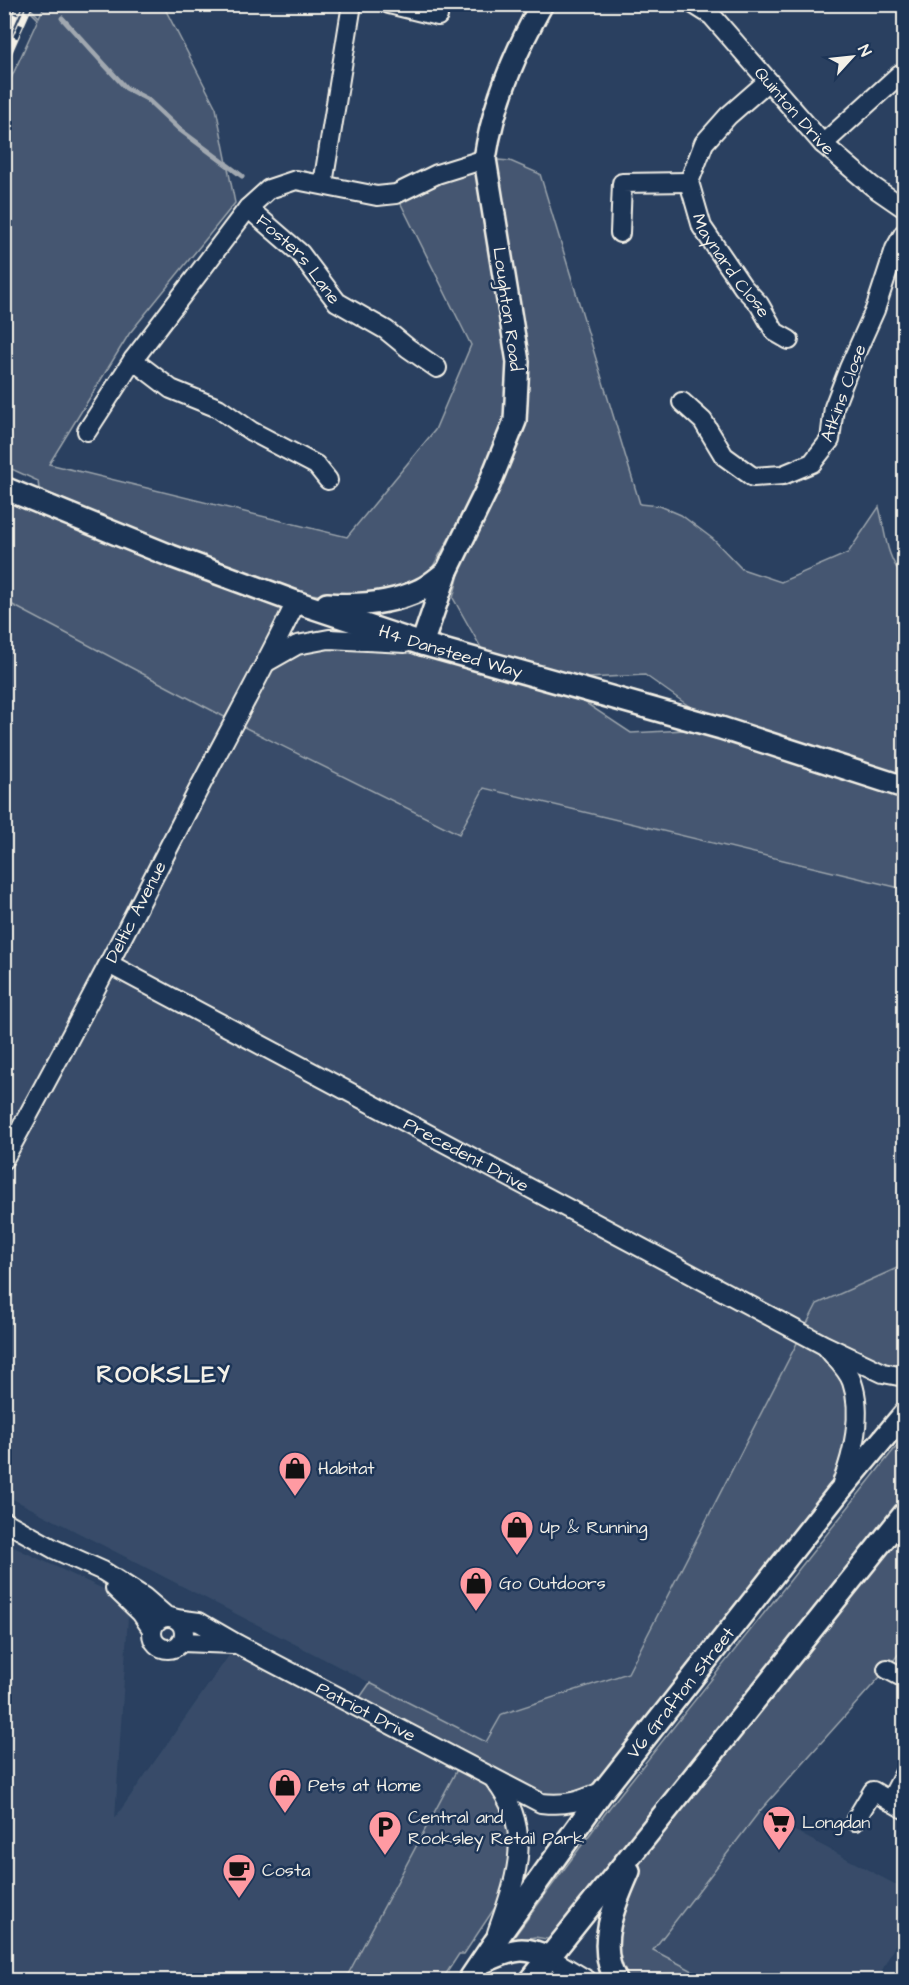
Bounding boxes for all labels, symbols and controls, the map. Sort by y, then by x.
north arrow [822,27,882,87]
text: N [852,41,877,60]
street label: Quinton Drive [748,61,840,162]
street label: Fosters Lane [250,208,346,310]
street label: Maynard Close [686,211,776,322]
street label: Loughton Road [485,246,529,373]
street label: Atkins Close [814,341,873,446]
street label: H4 Dansteed Way [376,619,525,686]
street label: Deltic Avenue [99,857,173,967]
street label: Precedent Drive [399,1111,533,1199]
district label: ROOKSLEY [97,1358,231,1392]
shop icon: Habitat [277,1450,313,1497]
place label: Habitat [318,1456,375,1481]
shop icon: Up & Running [499,1509,535,1556]
place label: Up & Running [540,1515,648,1541]
shop icon: Go Outdoors [458,1565,494,1612]
place label: Go Outdoors [499,1571,606,1596]
street label: V6 Grafton Street [621,1621,741,1764]
street label: Patriot Drive [312,1676,420,1748]
shop icon: Pets at Home [267,1767,303,1814]
place label: Pets at Home [308,1773,421,1798]
supermarket icon: Longdan [761,1804,797,1851]
place label: Central and Rooksley Retail Park [408,1805,584,1852]
parking icon: Central and Rooksley Retail Park [367,1809,403,1856]
place label: Longdan [802,1810,870,1836]
cafe icon: Costa [221,1852,257,1899]
place label: Costa [262,1858,310,1883]

